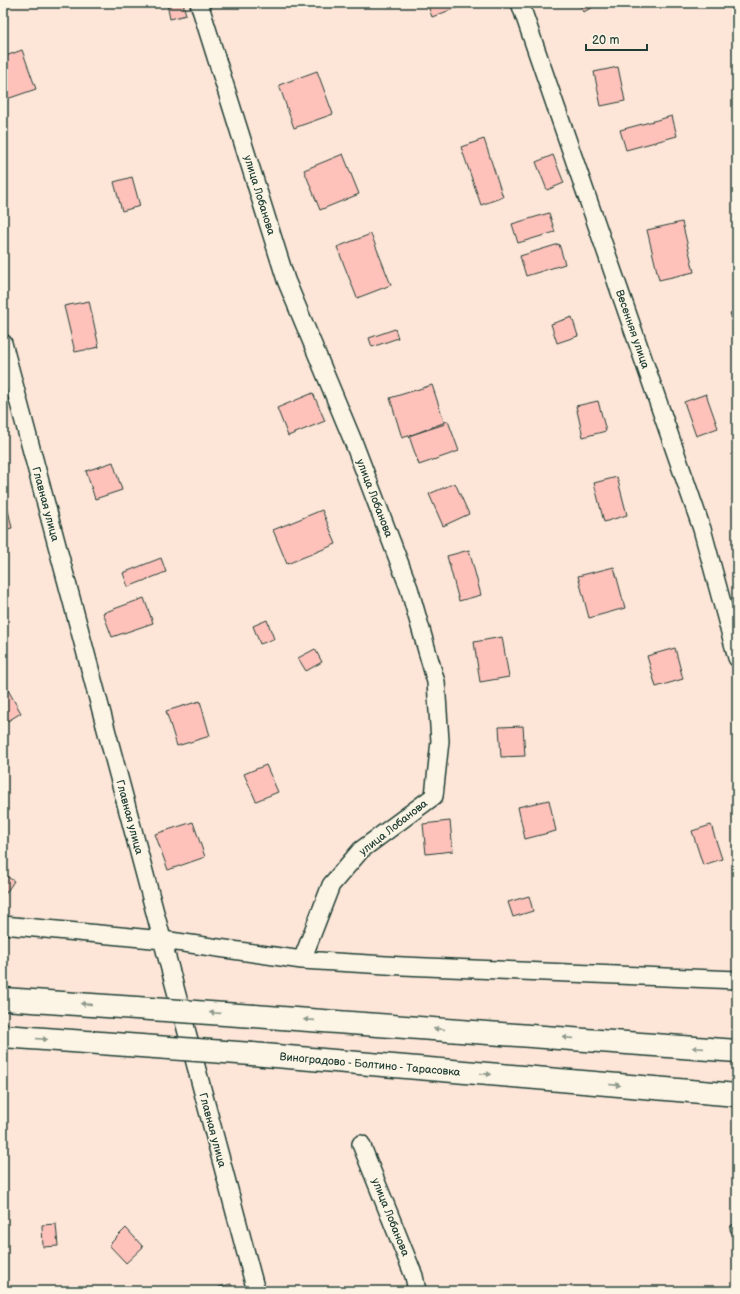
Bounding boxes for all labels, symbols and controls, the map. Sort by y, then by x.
scale bar [586,26,647,52]
text: 20 m [592,33,619,48]
street label: улица Лобанова [241,154,278,237]
street label: Весенняя улица [613,288,652,371]
street label: улица Лобанова [354,457,396,540]
street label: Главная улица [29,465,62,543]
street label: Главная улица [113,778,146,856]
street label: улица Лобанова [357,796,430,858]
one-way arrow [80,1001,92,1008]
one-way arrow [209,1010,221,1017]
one-way arrow [303,1017,315,1024]
one-way arrow [433,1026,445,1033]
one-way arrow [36,1035,48,1042]
one-way arrow [562,1035,574,1042]
one-way arrow [692,1045,704,1052]
street label: Виноградово - Болтино - Тарасовка [279,1050,461,1079]
one-way arrow [480,1071,492,1078]
one-way arrow [609,1082,621,1088]
street label: Главная улица [196,1091,229,1169]
street label: улица Лобанова [369,1176,412,1259]

